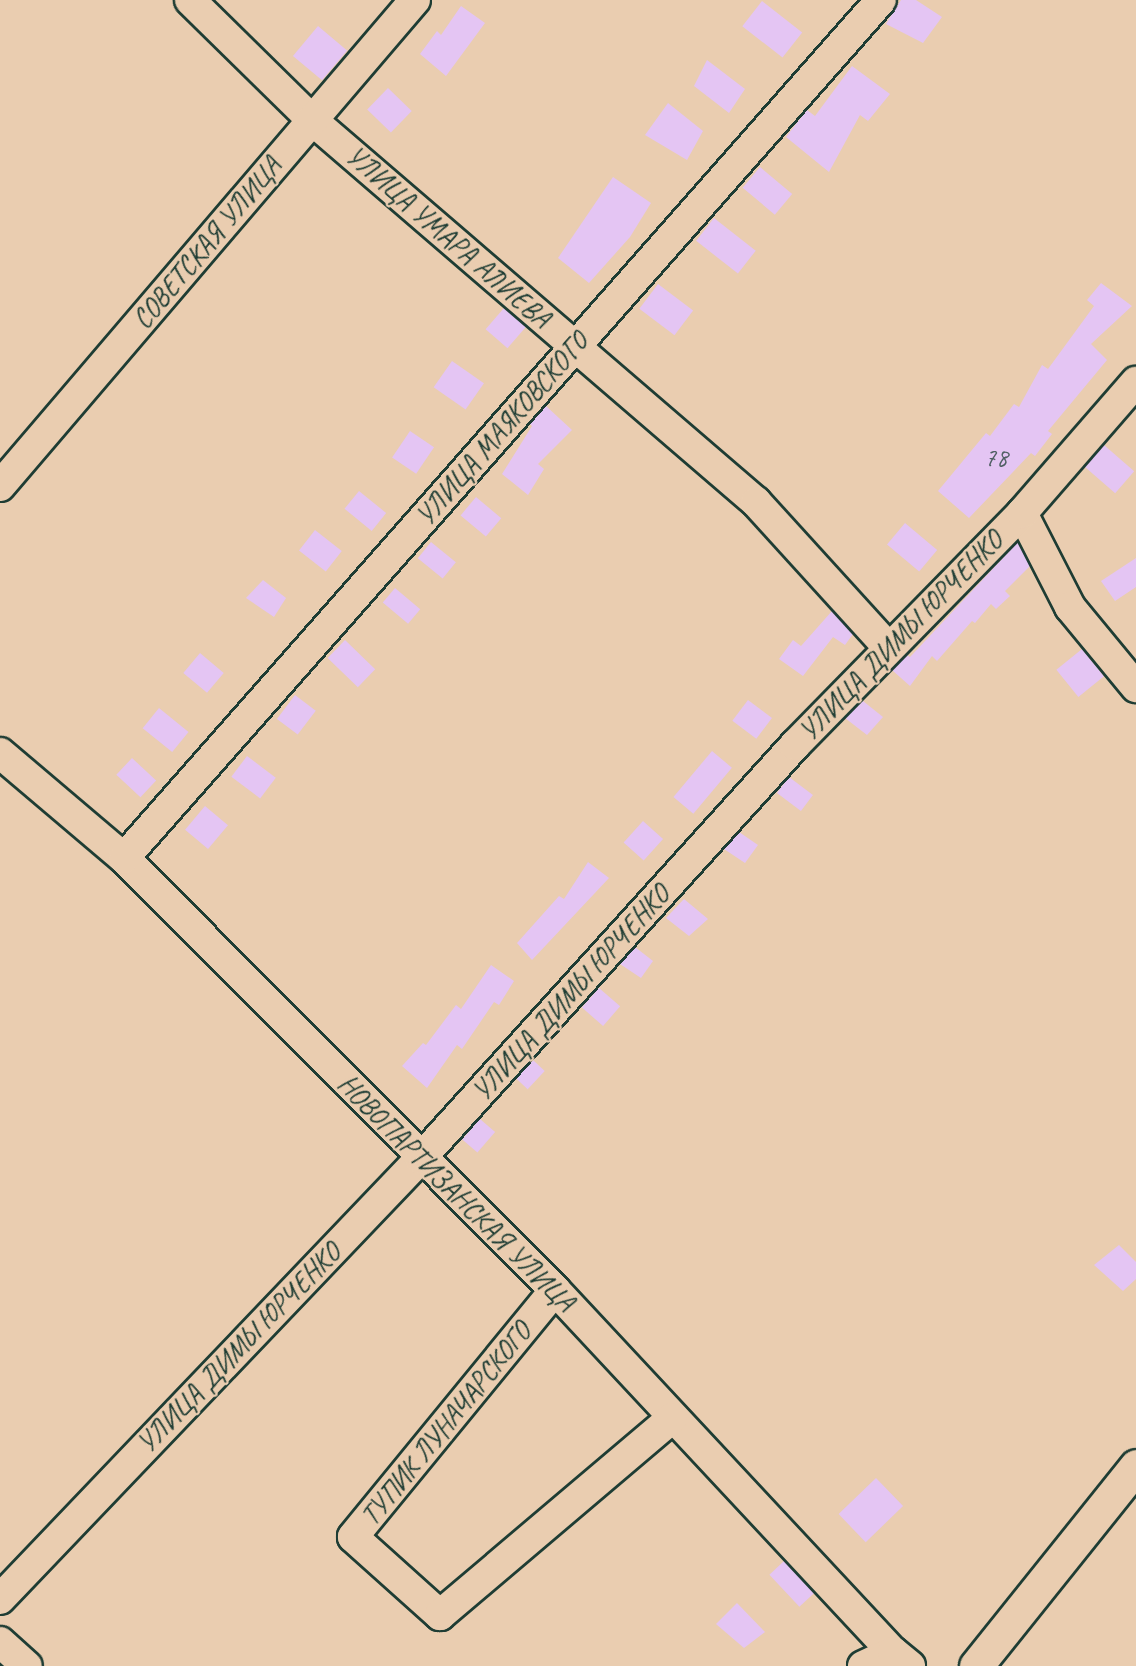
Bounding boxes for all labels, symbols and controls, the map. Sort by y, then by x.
street label: УЛИЦА УМАРА АЛИЕВА [339,139,557,335]
street label: СОВЕТСКАЯ УЛИЦА [126,151,288,335]
street label: УЛИЦА МАЯКОВСКОГО [409,325,595,533]
house number: 78 [984,442,1008,474]
street label: УЛИЦА ДИМЫ ЮРЧЕНКО [792,524,1010,748]
street label: УЛИЦА ДИМЫ ЮРЧЕНКО [465,878,677,1108]
street label: НОВОПАРТИЗАНСКАЯ УЛИЦА [331,1068,581,1318]
street label: УЛИЦА ДИМЫ ЮРЧЕНКО [130,1236,348,1460]
street label: ТУПИК ЛУНАЧАРСКОГО [354,1316,538,1532]

